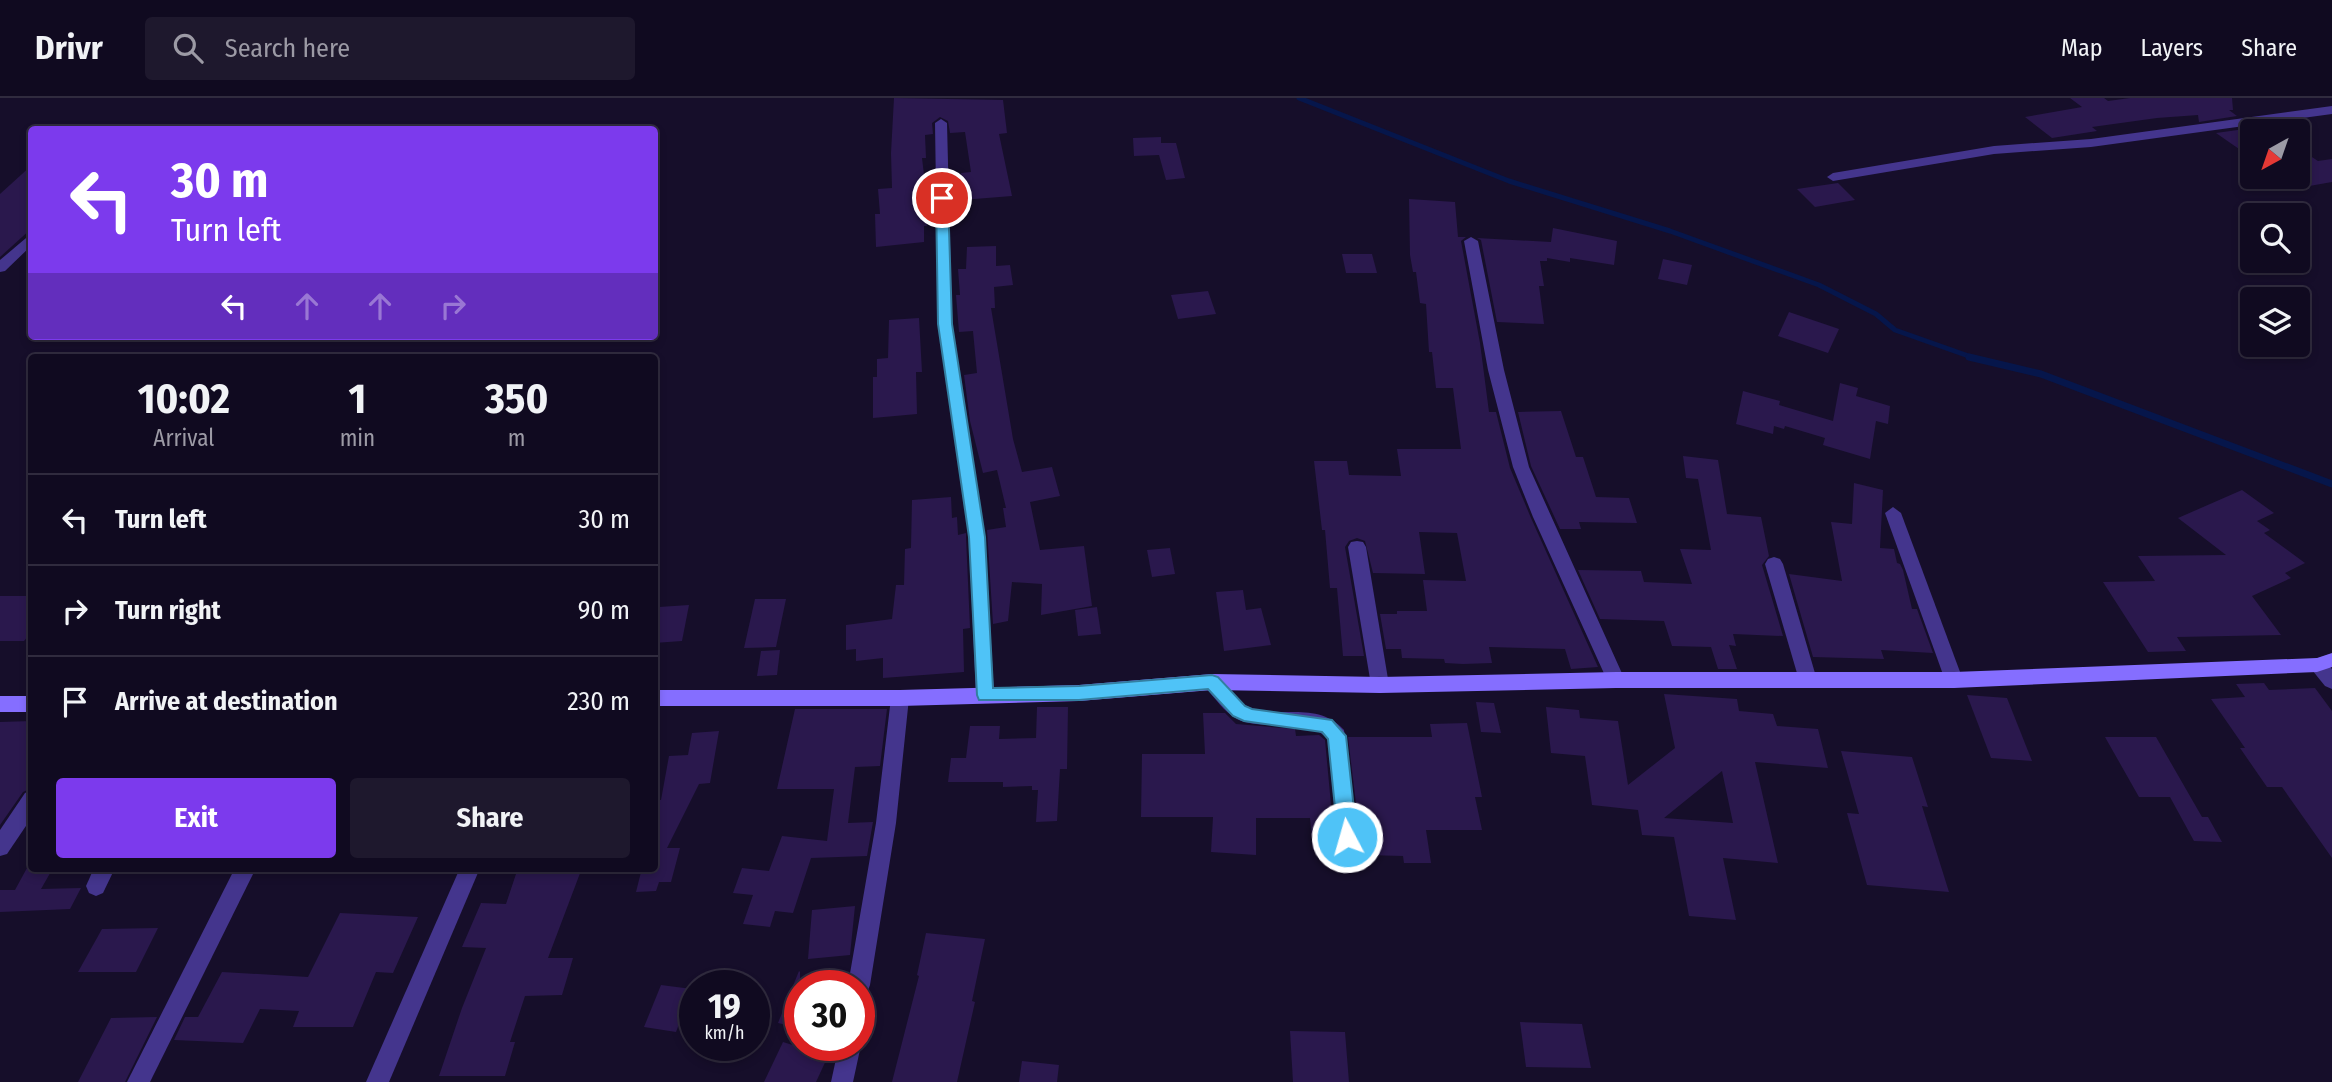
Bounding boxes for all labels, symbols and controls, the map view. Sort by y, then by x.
search box [145,17,635,80]
text: Drivr [35,28,103,68]
icon: search [169,29,207,67]
text: Search here [225,33,350,64]
text: Map [2061,34,2103,62]
text: Layers [2141,34,2203,62]
text: Share [2241,34,2297,62]
north arrow [2240,119,2310,189]
map controls [2240,119,2310,357]
text: 30 m [171,151,269,210]
icon: left [56,154,147,245]
pin [912,168,972,228]
icon: arrive [923,179,961,217]
button: search [2240,203,2310,273]
text: Turn left [171,211,281,249]
icon: left [215,287,253,325]
icon: ahead [288,287,326,325]
icon: ahead [361,287,399,325]
icon: right [434,287,472,325]
button: layers [2240,287,2310,357]
text: 10:02 [138,374,230,424]
text: 1 [349,374,366,424]
text: 350 [485,374,548,424]
text: Arrival [153,424,214,452]
text: min [340,424,375,452]
text: m [508,424,525,452]
icon: left [56,501,94,539]
text: Turn left [115,504,207,535]
text: 30 m [579,504,630,535]
icon: right [56,592,94,630]
text: Turn right [115,595,221,626]
text: 90 m [578,595,630,626]
icon: arrive [56,683,94,721]
text: Arrive at destination [115,686,338,717]
text: 230 m [567,686,630,717]
button: Exit [56,778,336,858]
button: Share [350,778,630,858]
position arrow [1310,800,1384,874]
speed limit sign: 30 [784,970,875,1061]
text: 19 [708,985,741,1027]
text: km/h [704,1022,745,1044]

